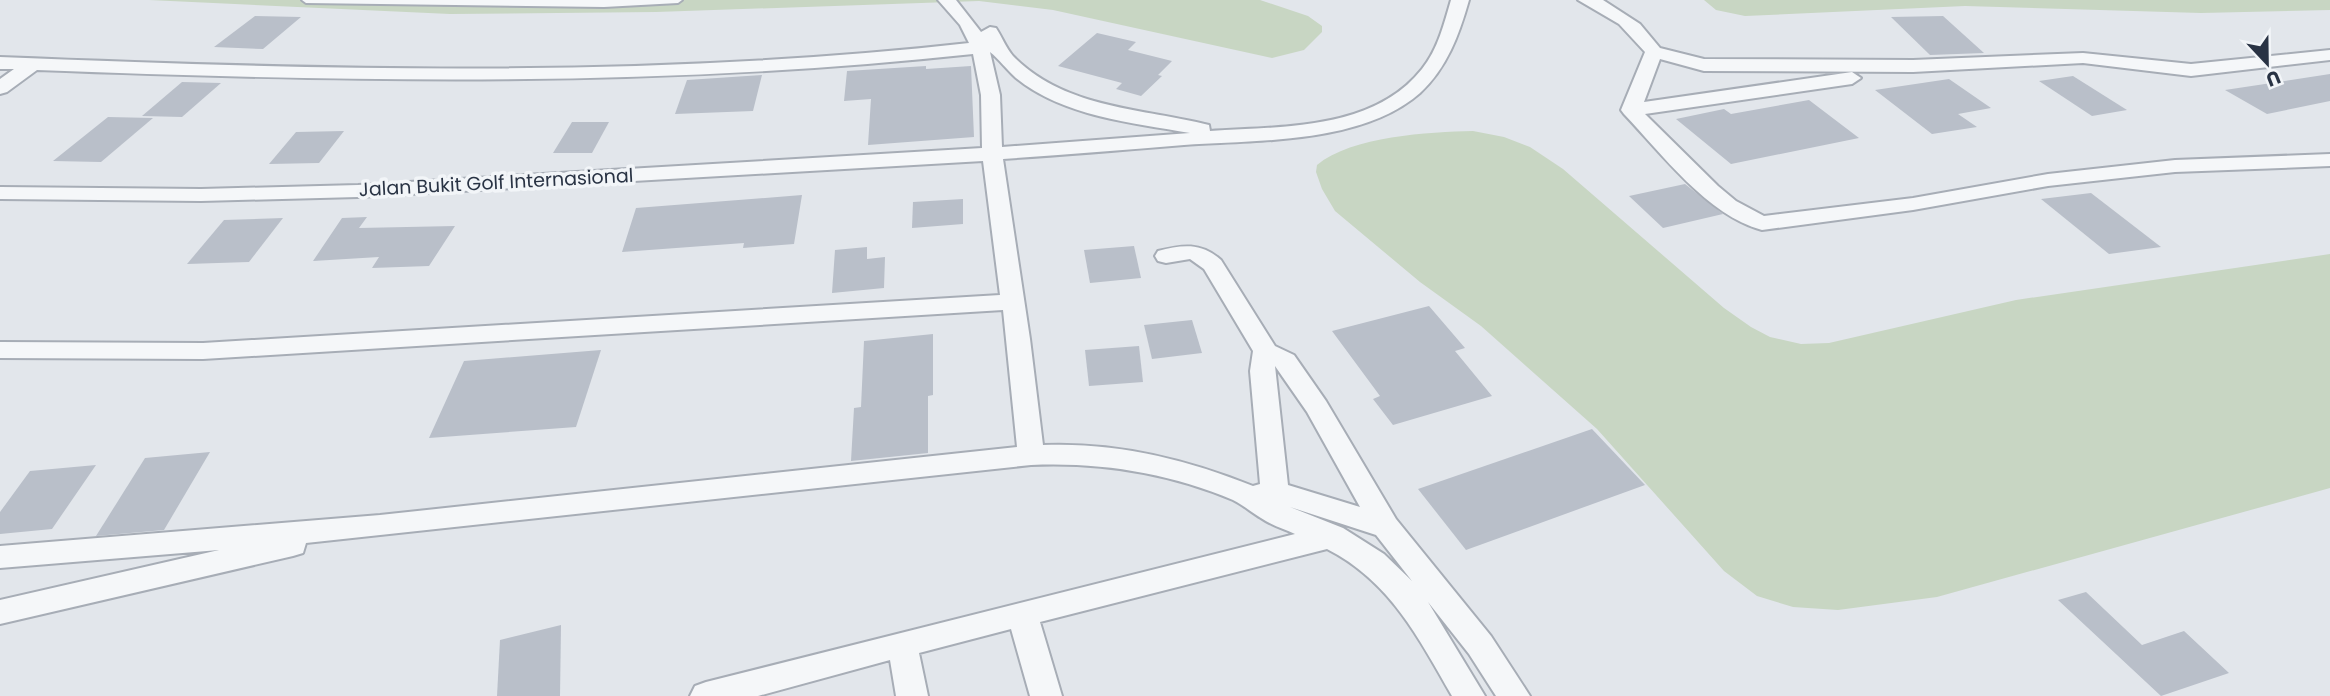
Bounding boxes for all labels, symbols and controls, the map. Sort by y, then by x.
north arrow [2232,28,2302,98]
text: U [2262,63,2284,93]
street label: Jalan Bukit Golf Internasional [358,162,634,203]

